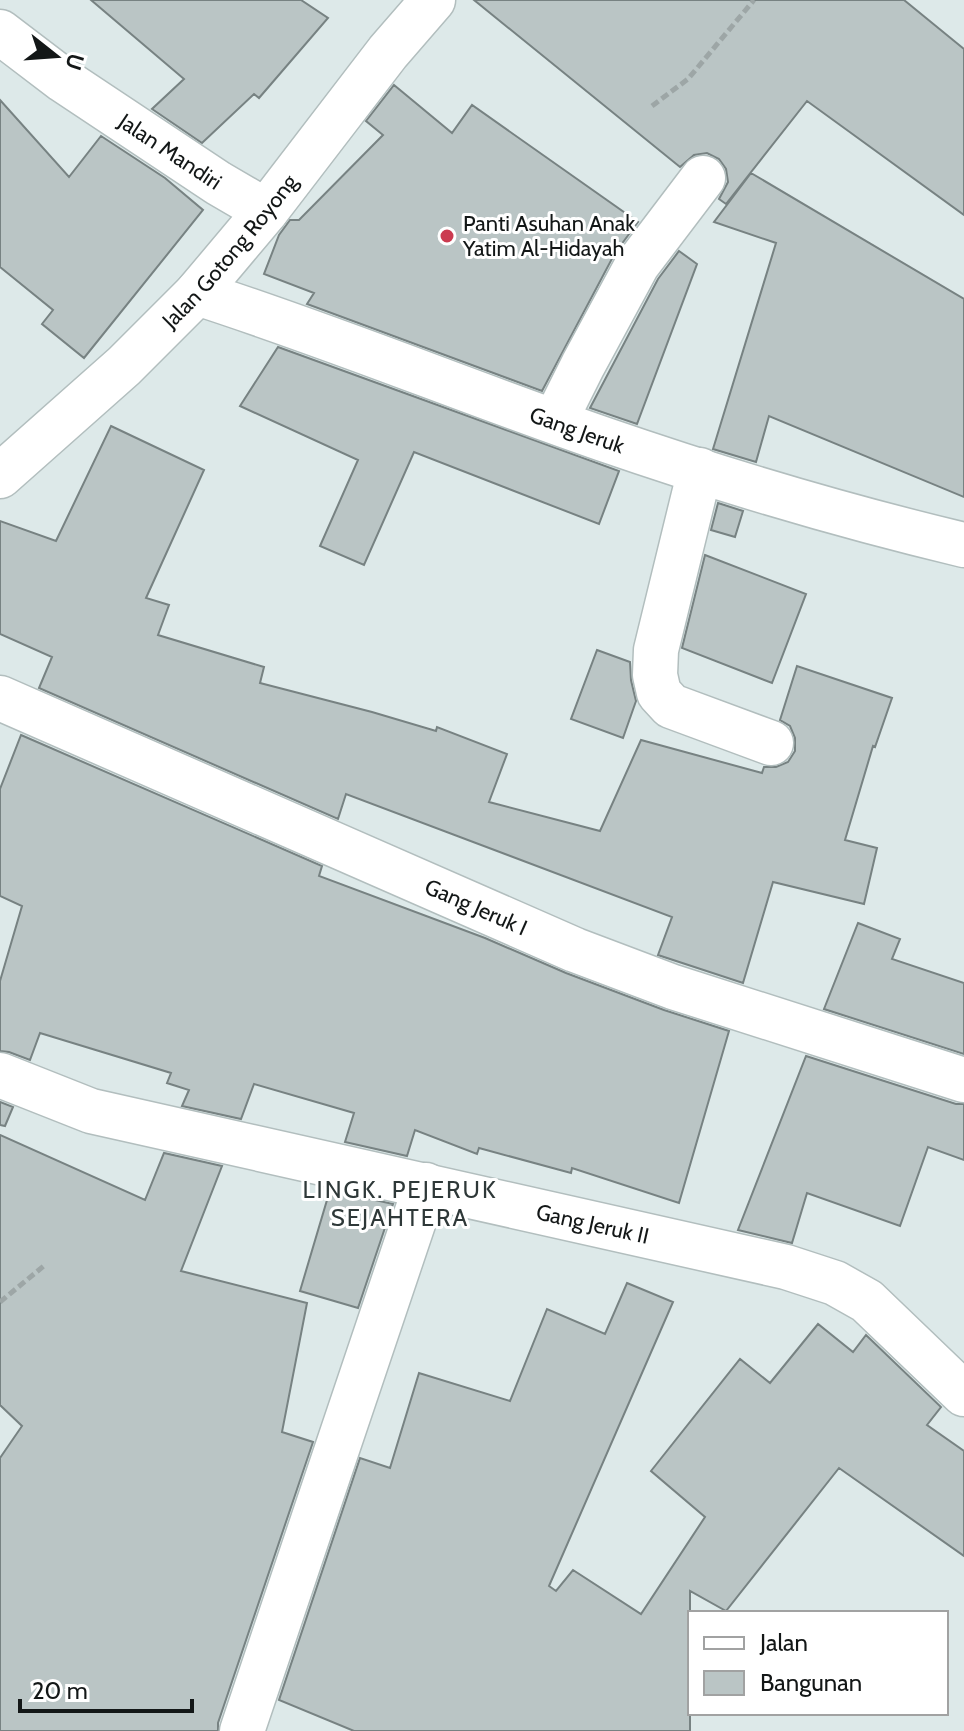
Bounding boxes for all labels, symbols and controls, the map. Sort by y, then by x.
north arrow [16,16,96,96]
text: U [59,50,90,73]
street label: Jalan Mandiri [113,107,227,196]
street label: Jalan Gotong Royong [156,168,304,335]
place label: Panti Asuhan Anak Yatim Al-Hidayah [462,210,635,262]
marker: Panti Asuhan Anak Yatim Al-Hidayah [438,227,456,245]
street label: Gang Jeruk [526,401,628,459]
street label: Gang Jeruk I [421,873,531,941]
district label: LINGK. PEJERUK SEJAHTERA [302,1175,498,1232]
street label: Gang Jeruk II [534,1198,651,1250]
legend [688,1611,948,1715]
text: Jalan [759,1628,808,1657]
scale bar [20,1663,192,1713]
text: Bangunan [760,1668,862,1697]
text: 20 m [32,1676,88,1705]

